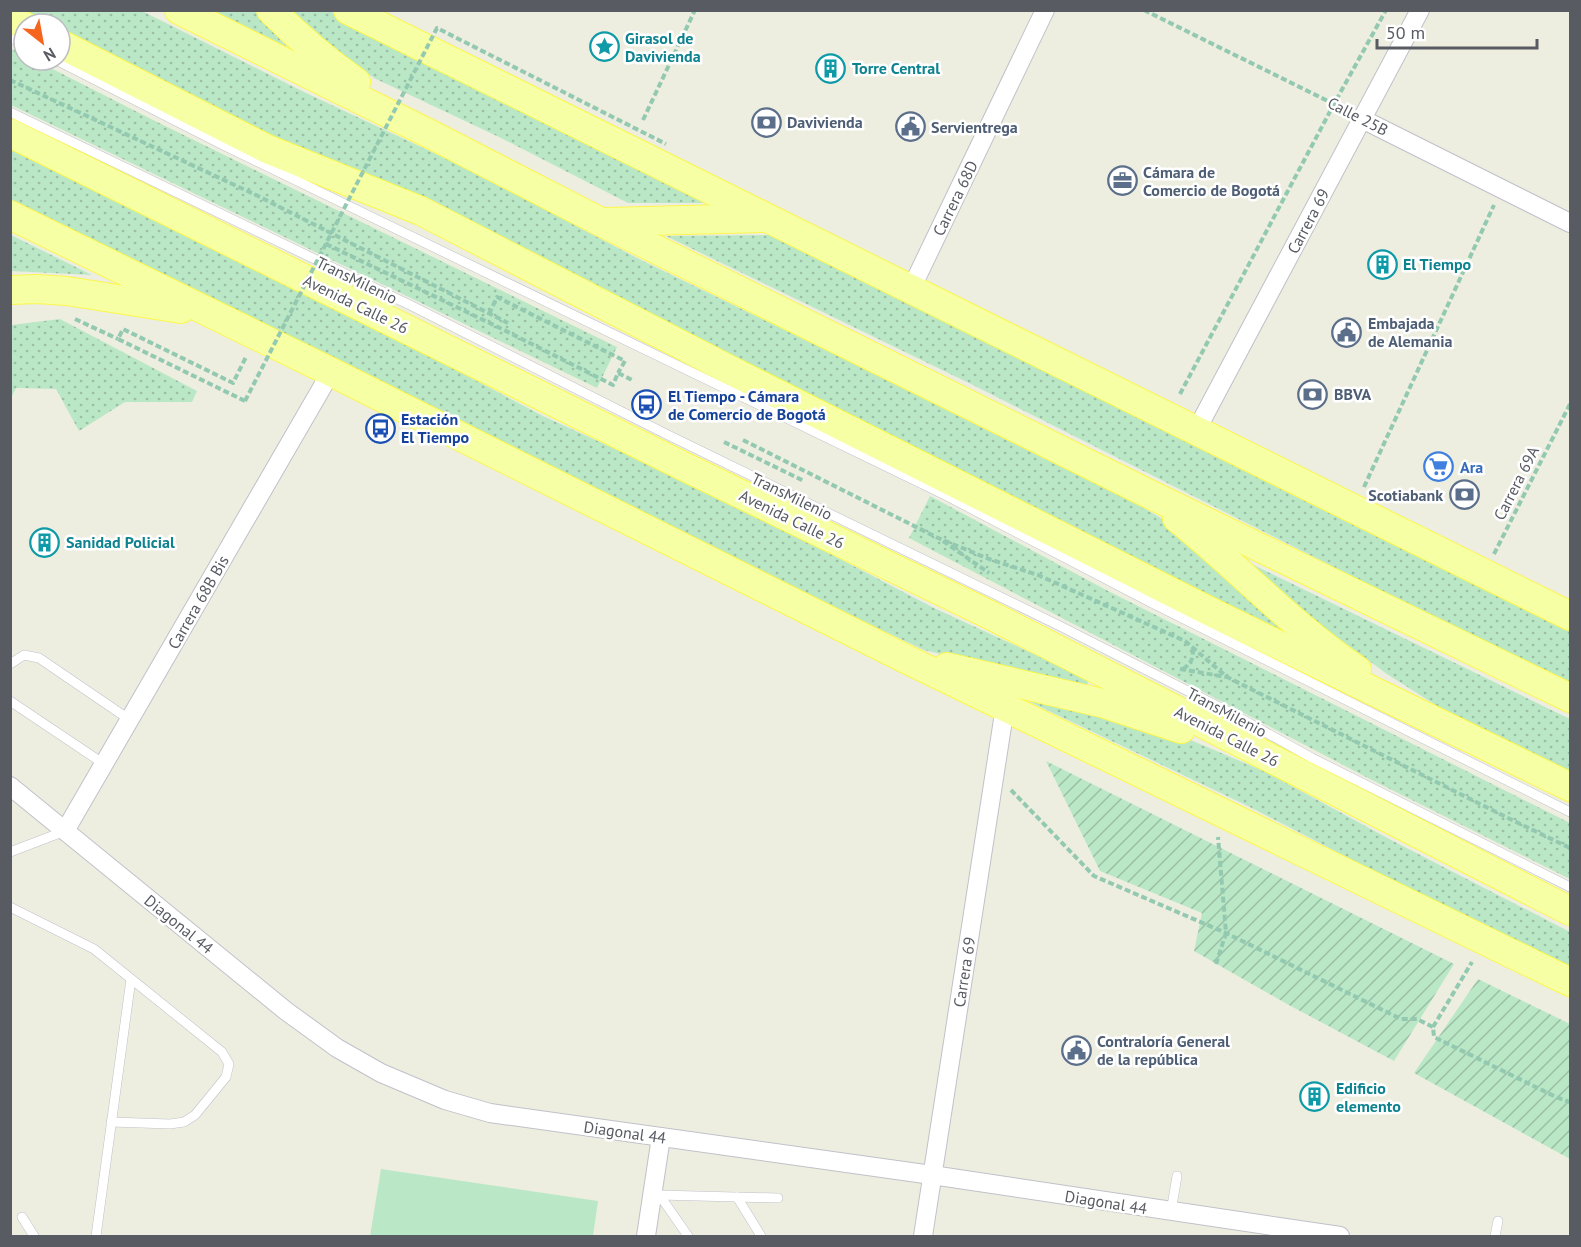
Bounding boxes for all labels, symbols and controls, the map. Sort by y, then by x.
north arrow [12,12,72,72]
scale bar [1377,12,1538,50]
text: 50 m [1386,21,1425,44]
place label: Girasol de Davivienda [625,28,701,66]
place icon: Girasol de Davivienda [588,31,620,63]
text: N [40,44,59,66]
building icon: Torre Central [815,52,847,84]
place label: Torre Central [852,58,940,78]
street label: Calle 25B [1324,92,1392,140]
bank icon: Davivienda [750,106,782,138]
public building icon: Servientrega [894,111,926,143]
place label: Davivienda [787,112,863,132]
place label: Servientrega [931,117,1018,137]
street label: Carrera 68D [928,157,982,239]
place label: Cámara de Comercio de Bogotá [1143,162,1280,200]
office icon: Cámara de Comercio de Bogotá [1106,165,1138,197]
street label: Carrera 69 [1283,185,1333,257]
building icon: El Tiempo [1366,248,1398,280]
street label: TransMilenio [313,252,401,308]
place label: El Tiempo [1403,254,1472,274]
street label: Avenida Calle 26 [300,270,412,338]
place label: Embajada de Alemania [1368,313,1453,351]
public building icon: Embajada de Alemania [1331,316,1363,348]
bank icon: BBVA [1297,378,1329,410]
place label: BBVA [1334,384,1371,404]
place label: El Tiempo - Cámara de Comercio de Bogotá [668,386,826,424]
bus stop icon: El Tiempo - Cámara de Comercio de Bogotá [631,389,663,421]
place label: Estación El Tiempo [401,409,470,447]
bus stop icon: Estación El Tiempo [364,412,396,444]
street label: Carrera 69A [1489,442,1543,523]
supermarket icon: Ara [1423,451,1455,483]
place label: Ara [1460,457,1483,477]
street label: TransMilenio [748,468,836,524]
bank icon: Scotiabank [1448,479,1480,511]
street label: Avenida Calle 26 [736,485,848,553]
place label: Scotiabank [1368,485,1443,505]
building icon: Sanidad Policial [29,526,61,558]
place label: Sanidad Policial [66,532,175,552]
street label: Carrera 68B Bis [163,551,233,652]
street label: TransMilenio [1184,683,1270,741]
street label: Avenida Calle 26 [1172,701,1282,771]
street label: Diagonal 44 [140,890,218,958]
street label: Carrera 69 [949,935,979,1009]
place label: Contraloría General de la república [1097,1031,1230,1069]
public building icon: Contraloría General de la república [1060,1034,1092,1066]
place label: Edificio elemento [1336,1078,1401,1116]
building icon: Edificio elemento [1299,1081,1331,1113]
street label: Diagonal 44 [583,1116,668,1148]
street label: Diagonal 44 [1063,1186,1149,1218]

